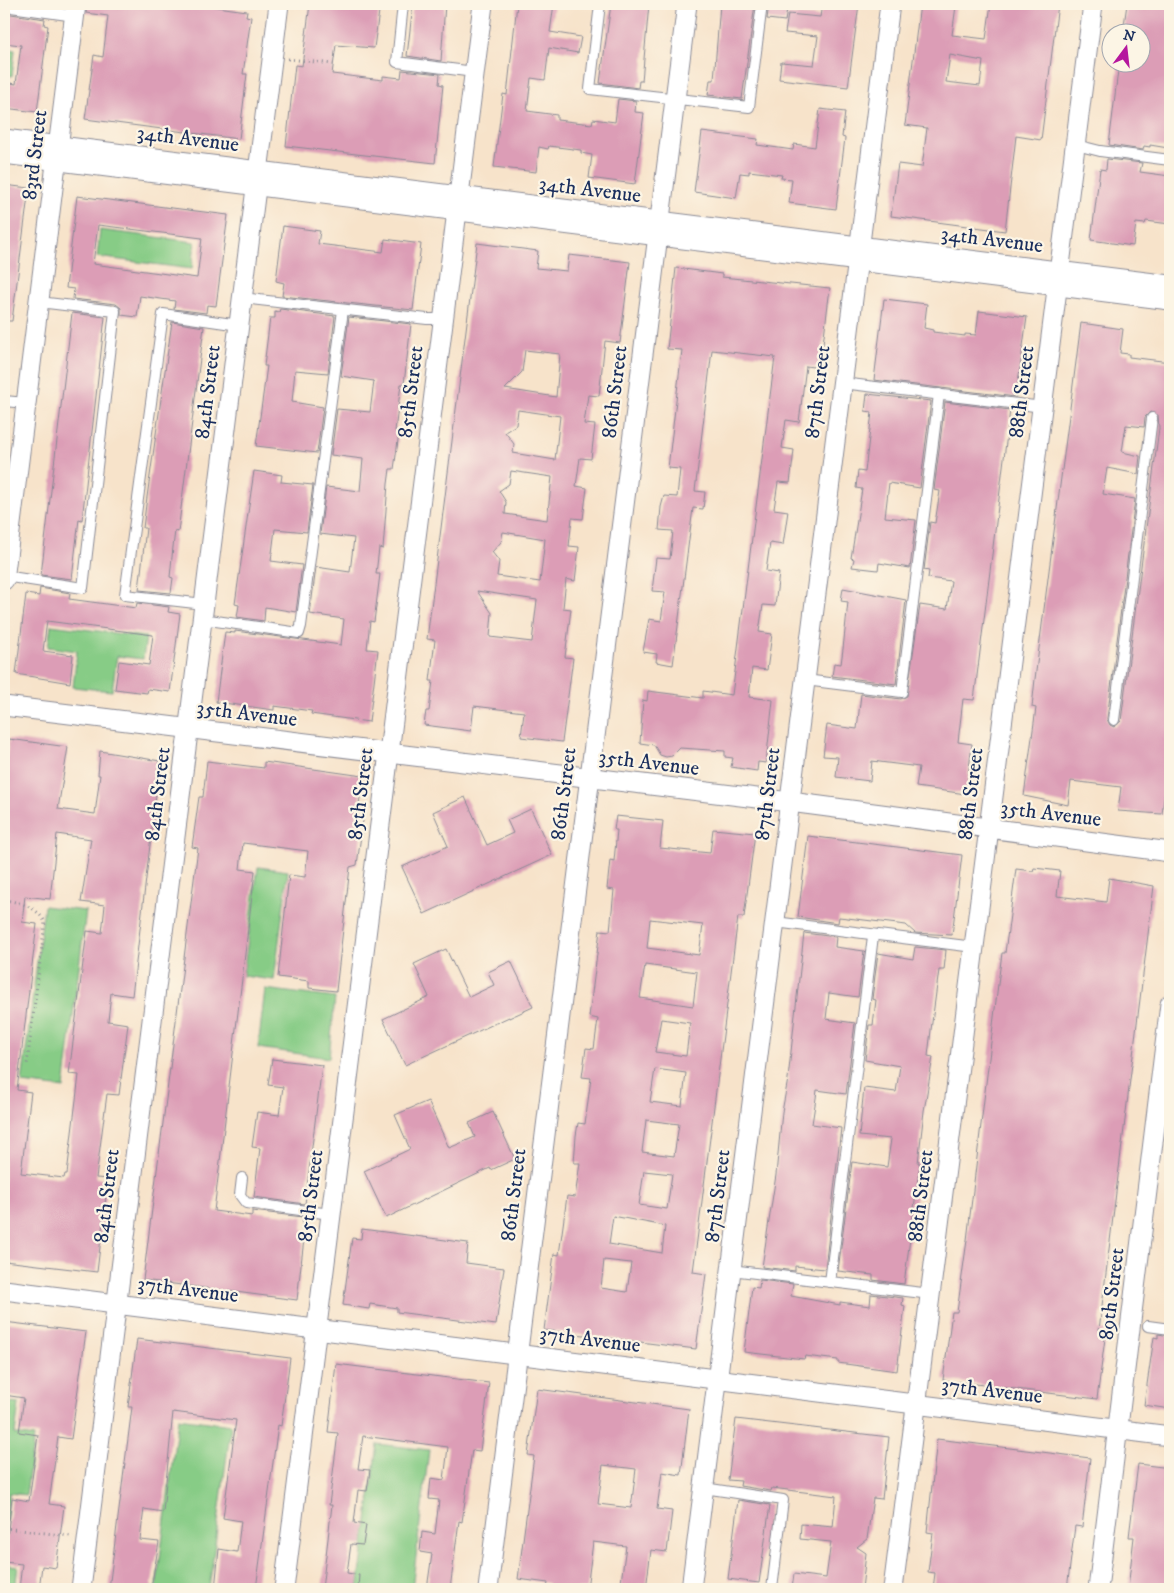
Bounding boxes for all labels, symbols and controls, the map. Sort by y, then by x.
north arrow [1102,22,1152,72]
text: N [1121,26,1137,47]
street label: 83rd Street [17,108,53,202]
street label: 34th Avenue [135,120,241,158]
street label: 34th Avenue [537,171,643,209]
street label: 34th Avenue [939,221,1045,259]
street label: 84th Street [189,343,227,440]
street label: 85th Street [392,344,430,440]
street label: 86th Street [596,344,634,440]
street label: 87th Street [799,344,837,440]
street label: 88th Street [1003,344,1041,440]
street label: 35th Avenue [195,695,299,733]
street label: 35th Avenue [597,744,701,782]
street label: 84th Street [139,745,177,842]
street label: 85th Street [342,746,380,842]
street label: 86th Street [545,746,583,842]
street label: 87th Street [749,746,787,842]
street label: 88th Street [952,746,990,842]
street label: 35th Avenue [999,795,1103,833]
street label: 84th Street [88,1147,126,1244]
street label: 86th Street [495,1147,533,1243]
street label: 85th Street [292,1148,330,1244]
street label: 87th Street [699,1148,737,1244]
street label: 88th Street [902,1148,940,1244]
street label: 89th Street [1093,1246,1131,1342]
street label: 37th Avenue [136,1271,240,1309]
street label: 37th Avenue [538,1321,642,1359]
street label: 37th Avenue [940,1372,1044,1410]

